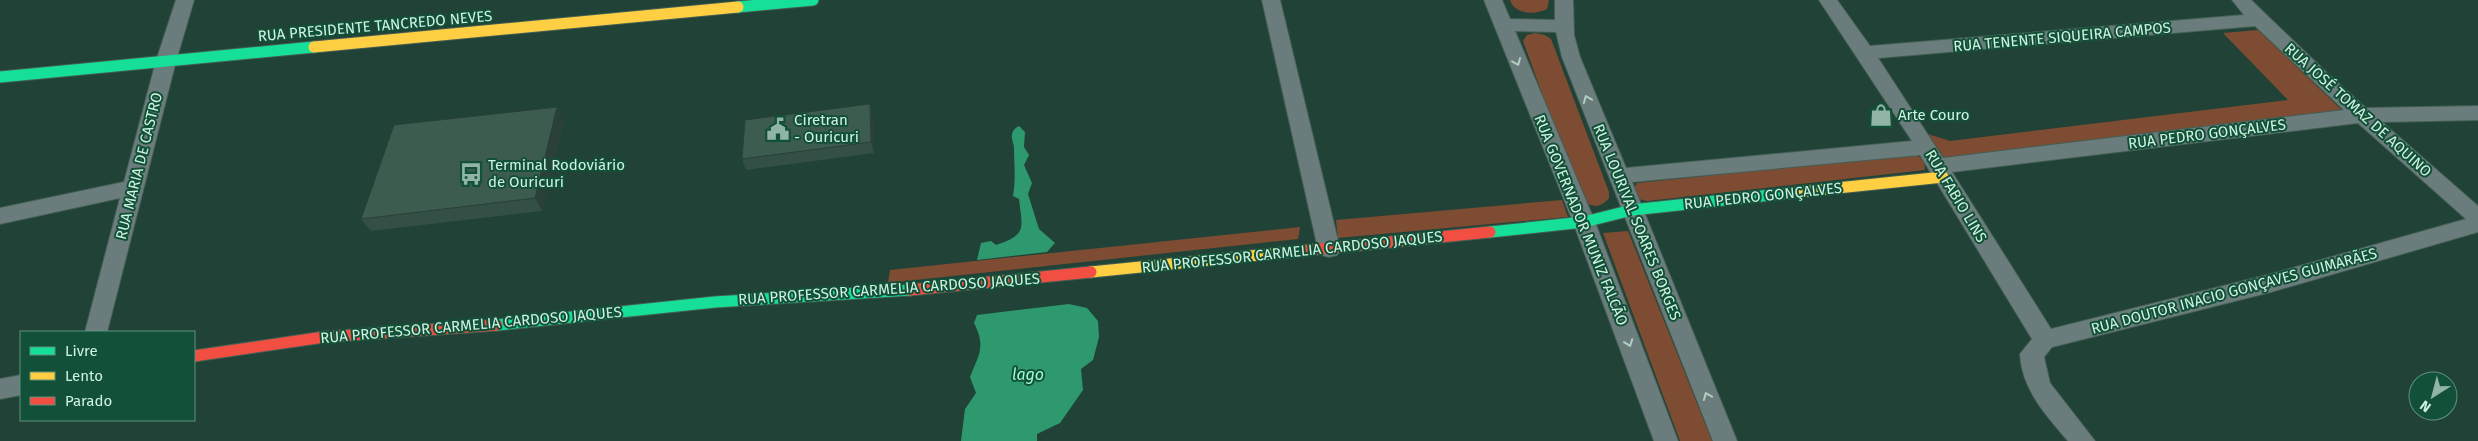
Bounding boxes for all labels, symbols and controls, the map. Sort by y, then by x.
street label: RUA PRESIDENTE TANCREDO NEVES [257,7,493,45]
street label: RUA TENENTE SIQUEIRA CAMPOS [1952,19,2172,55]
street label: RUA JOSÉ TOMAZ DE AQUINO [2281,39,2435,181]
one-way arrow [1512,57,1522,65]
street label: RUA MARIA DE CASTRO [112,90,166,242]
one-way arrow [1583,95,1594,104]
shop icon: Arte Couro [1868,102,1894,128]
place label: Arte Couro [1898,106,1969,124]
place label: Ciretran - Ouricuri [794,111,859,146]
street label: RUA GOVERNADOR MUNIZ FALCÃO [1530,112,1632,328]
street label: RUA PEDRO GONÇALVES [2127,115,2287,153]
public building icon: Ciretran - Ouricuri [765,116,791,142]
street label: RUA LOURIVAL SOARES BORGES [1589,121,1685,323]
street label: RUA FABIO LINS [1921,146,1991,246]
place label: Terminal Rodoviário de Ouricuri [488,156,625,191]
bus stop icon: Terminal Rodoviário de Ouricuri [458,161,484,187]
street label: RUA PEDRO GONÇALVES [1683,179,1843,213]
street label: RUA PROFESSOR CARMELIA CARDOSO JAQUES [1141,227,1443,277]
street label: RUA DOUTOR INACIO GONÇAVES GUIMARÃES [2089,244,2379,338]
street label: RUA PROFESSOR CARMELIA CARDOSO JAQUES [738,269,1040,309]
street label: RUA PROFESSOR CARMELIA CARDOSO JAQUES [320,303,622,347]
legend [20,331,195,421]
one-way arrow [1623,338,1633,346]
text: Livre [65,342,98,360]
water label: lago [1012,365,1044,384]
text: Lento [65,367,103,385]
north arrow [2408,371,2458,421]
text: Parado [65,392,112,410]
one-way arrow [1703,392,1713,401]
text: N [2417,397,2434,416]

